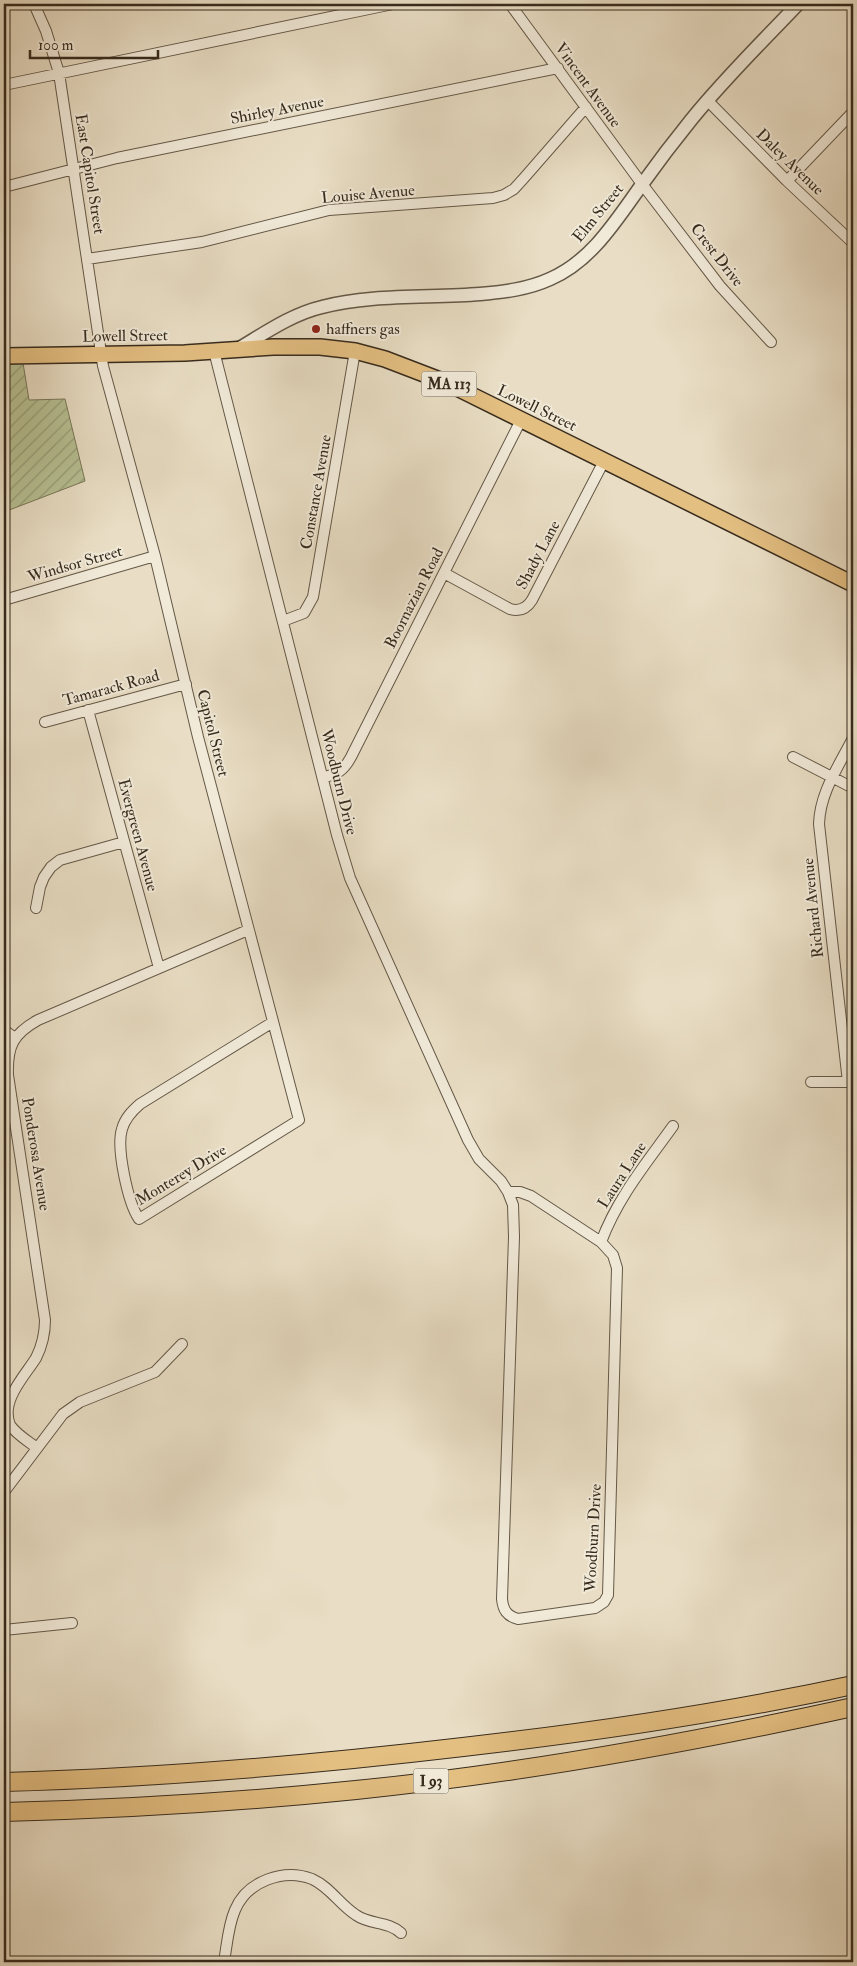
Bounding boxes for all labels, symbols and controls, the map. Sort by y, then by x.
scale bar [30,28,158,60]
text: 100 m [38,36,74,55]
street label: Vincent Avenue [551,39,626,132]
street label: Shirley Avenue [229,91,326,129]
street label: East Capitol Street [70,113,109,236]
street label: Daley Avenue [752,125,828,200]
street label: Louise Avenue [320,180,416,208]
street label: Elm Street [568,180,628,246]
street label: Crest Drive [686,219,748,291]
place label: haffners gas [326,319,400,339]
marker: haffners gas [310,323,322,335]
street label: Lowell Street [82,325,168,347]
road number: MA 113 [422,372,476,396]
street label: Lowell Street [494,380,580,436]
street label: Constance Avenue [296,433,336,551]
street label: Shady Lane [512,517,565,593]
street label: Windsor Street [24,541,125,587]
street label: Boornazian Road [380,544,448,652]
street label: Tamarack Road [61,665,162,710]
street label: Capitol Street [192,687,233,779]
street label: Woodburn Drive [316,726,362,837]
street label: Evergreen Avenue [113,777,163,894]
street label: Richard Avenue [798,857,828,959]
street label: Ponderosa Avenue [17,1096,55,1213]
street label: Laura Lane [593,1138,651,1212]
street label: Monterey Drive [132,1140,230,1210]
street label: Woodburn Drive [580,1483,606,1594]
road number: I 93 [414,1768,448,1794]

